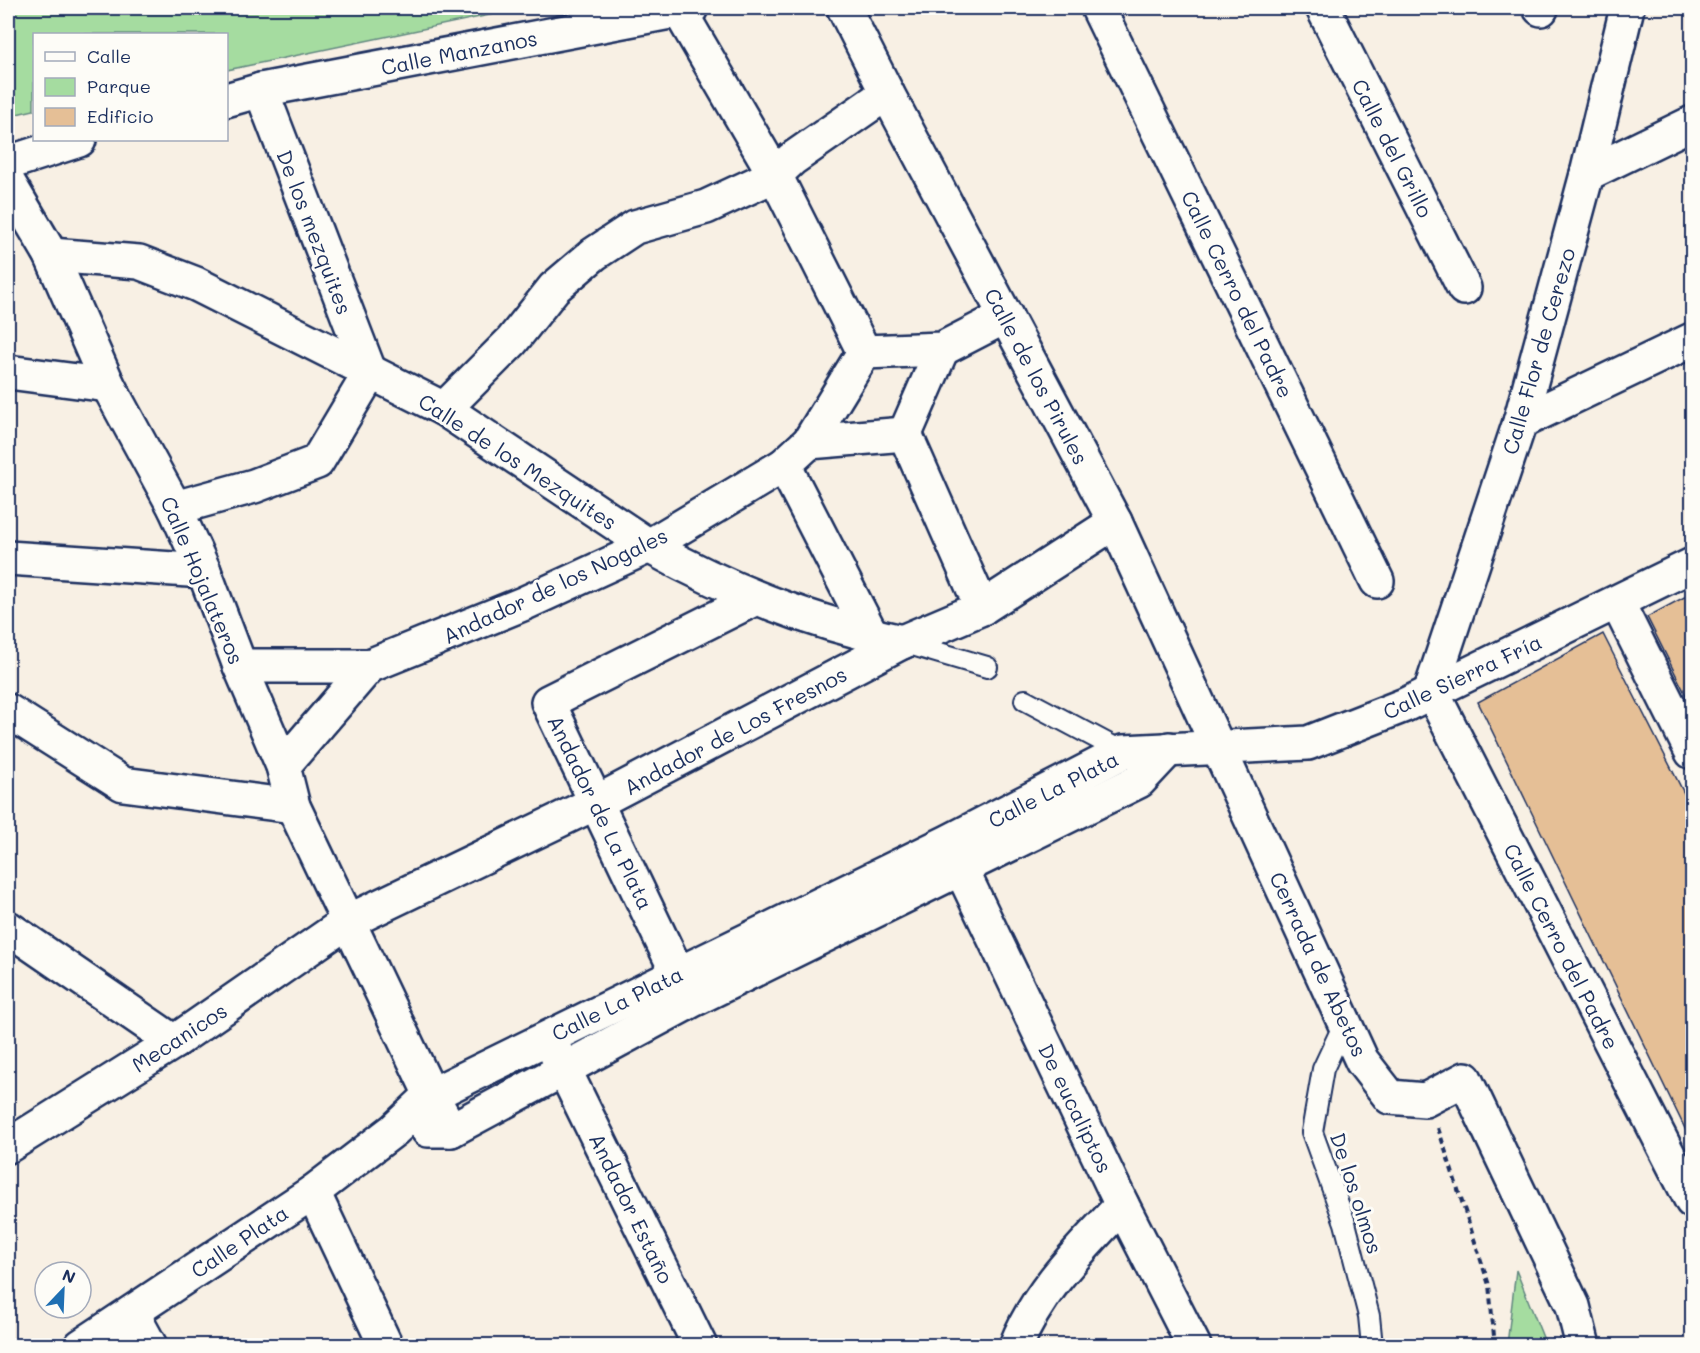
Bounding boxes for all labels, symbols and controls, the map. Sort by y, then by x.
street label: Calle Manzanos [378,24,540,80]
legend [33,33,228,141]
text: Calle [87,44,131,68]
text: Parque [87,74,151,98]
street label: Calle del Grillo [1346,74,1440,222]
text: Edificio [87,104,154,128]
street label: De los mezquites [271,146,359,318]
street label: Calle Cerro del Padre [1176,186,1300,402]
street label: Calle Flor de Cerezo [1496,245,1580,457]
street label: Calle de los Pirules [979,283,1095,469]
street label: Calle de los Mezquites [414,387,622,535]
street label: Calle Hojalateros [155,492,251,668]
street label: Andador de los Nogales [438,521,672,649]
street label: Calle Sierra Fría [1378,627,1546,725]
street label: Andador de Los Fresnos [619,660,851,800]
street label: Andador de La Plata [542,710,660,914]
street label: Calle La Plata [983,745,1123,833]
street label: Calle Cerro del Padre [1498,838,1626,1054]
street label: Cerrada de Abetos [1264,867,1374,1061]
street label: Calle La Plata [547,960,687,1046]
street label: Mecanicos [126,996,232,1078]
street label: De eucaliptos [1033,1039,1119,1177]
street label: Andador Estaño [584,1128,680,1288]
street label: De los olmos [1325,1129,1389,1257]
street label: Calle Plata [185,1199,293,1283]
north arrow [33,1260,93,1320]
text: N [59,1264,79,1288]

